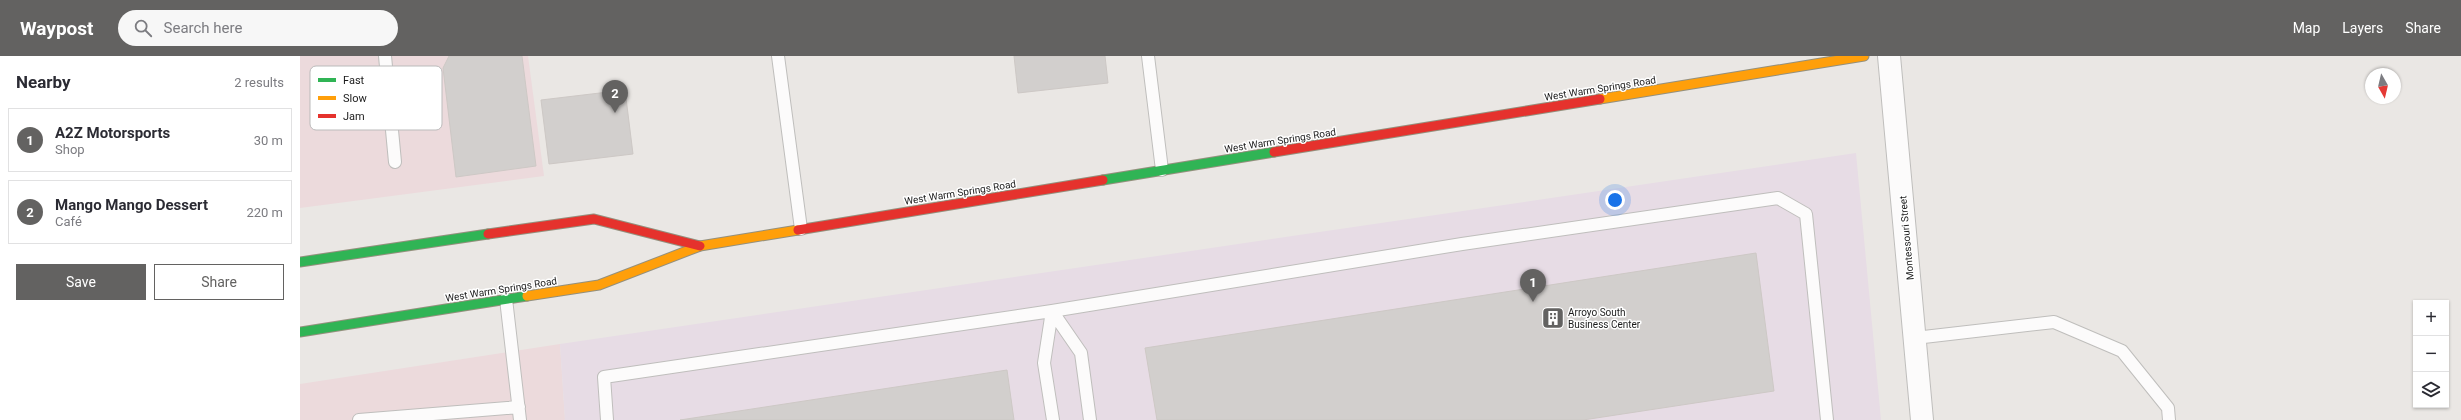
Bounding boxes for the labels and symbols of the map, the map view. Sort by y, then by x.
legend [310,66,442,130]
north arrow [2365,68,2401,104]
text: Fast [343,74,365,87]
street label: West Warm Springs Road [1543,74,1657,103]
pin: 2 [602,80,628,113]
text: Slow [343,92,367,105]
text: Jam [343,110,365,123]
street label: West Warm Springs Road [1223,126,1337,155]
street label: West Warm Springs Road [903,178,1017,207]
your location [1605,190,1625,210]
street label: Montessouri Street [1897,195,1916,281]
pin: 1 [1520,269,1546,302]
street label: West Warm Springs Road [444,275,558,304]
building icon: Arroyo South Business Center [1540,305,1566,331]
place label: Arroyo South Business Center [1568,307,1641,330]

